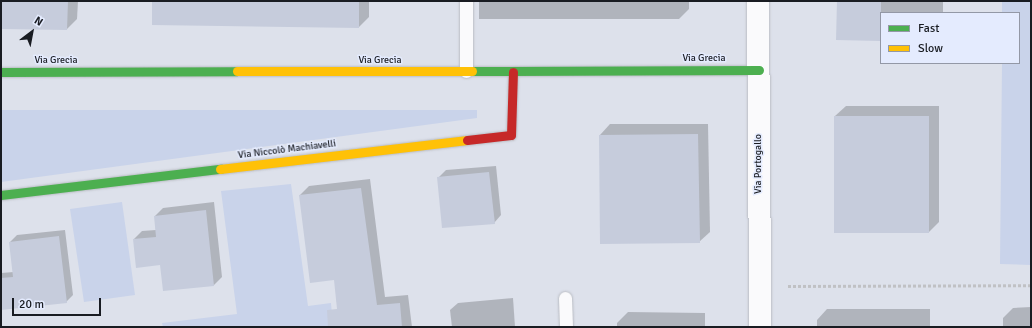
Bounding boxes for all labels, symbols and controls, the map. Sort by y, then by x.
north arrow [12,12,52,52]
legend [880,12,1020,64]
text: N [32,14,45,29]
text: Fast [918,21,939,36]
text: Slow [918,41,943,56]
street label: Via Grecia [682,53,726,65]
street label: Via Grecia [34,55,78,67]
street label: Via Grecia [358,55,402,67]
street label: Via Portogallo [753,134,765,194]
street label: Via Niccolò Machiavelli [237,138,337,162]
scale bar [14,290,103,316]
text: 20 m [19,297,44,312]

